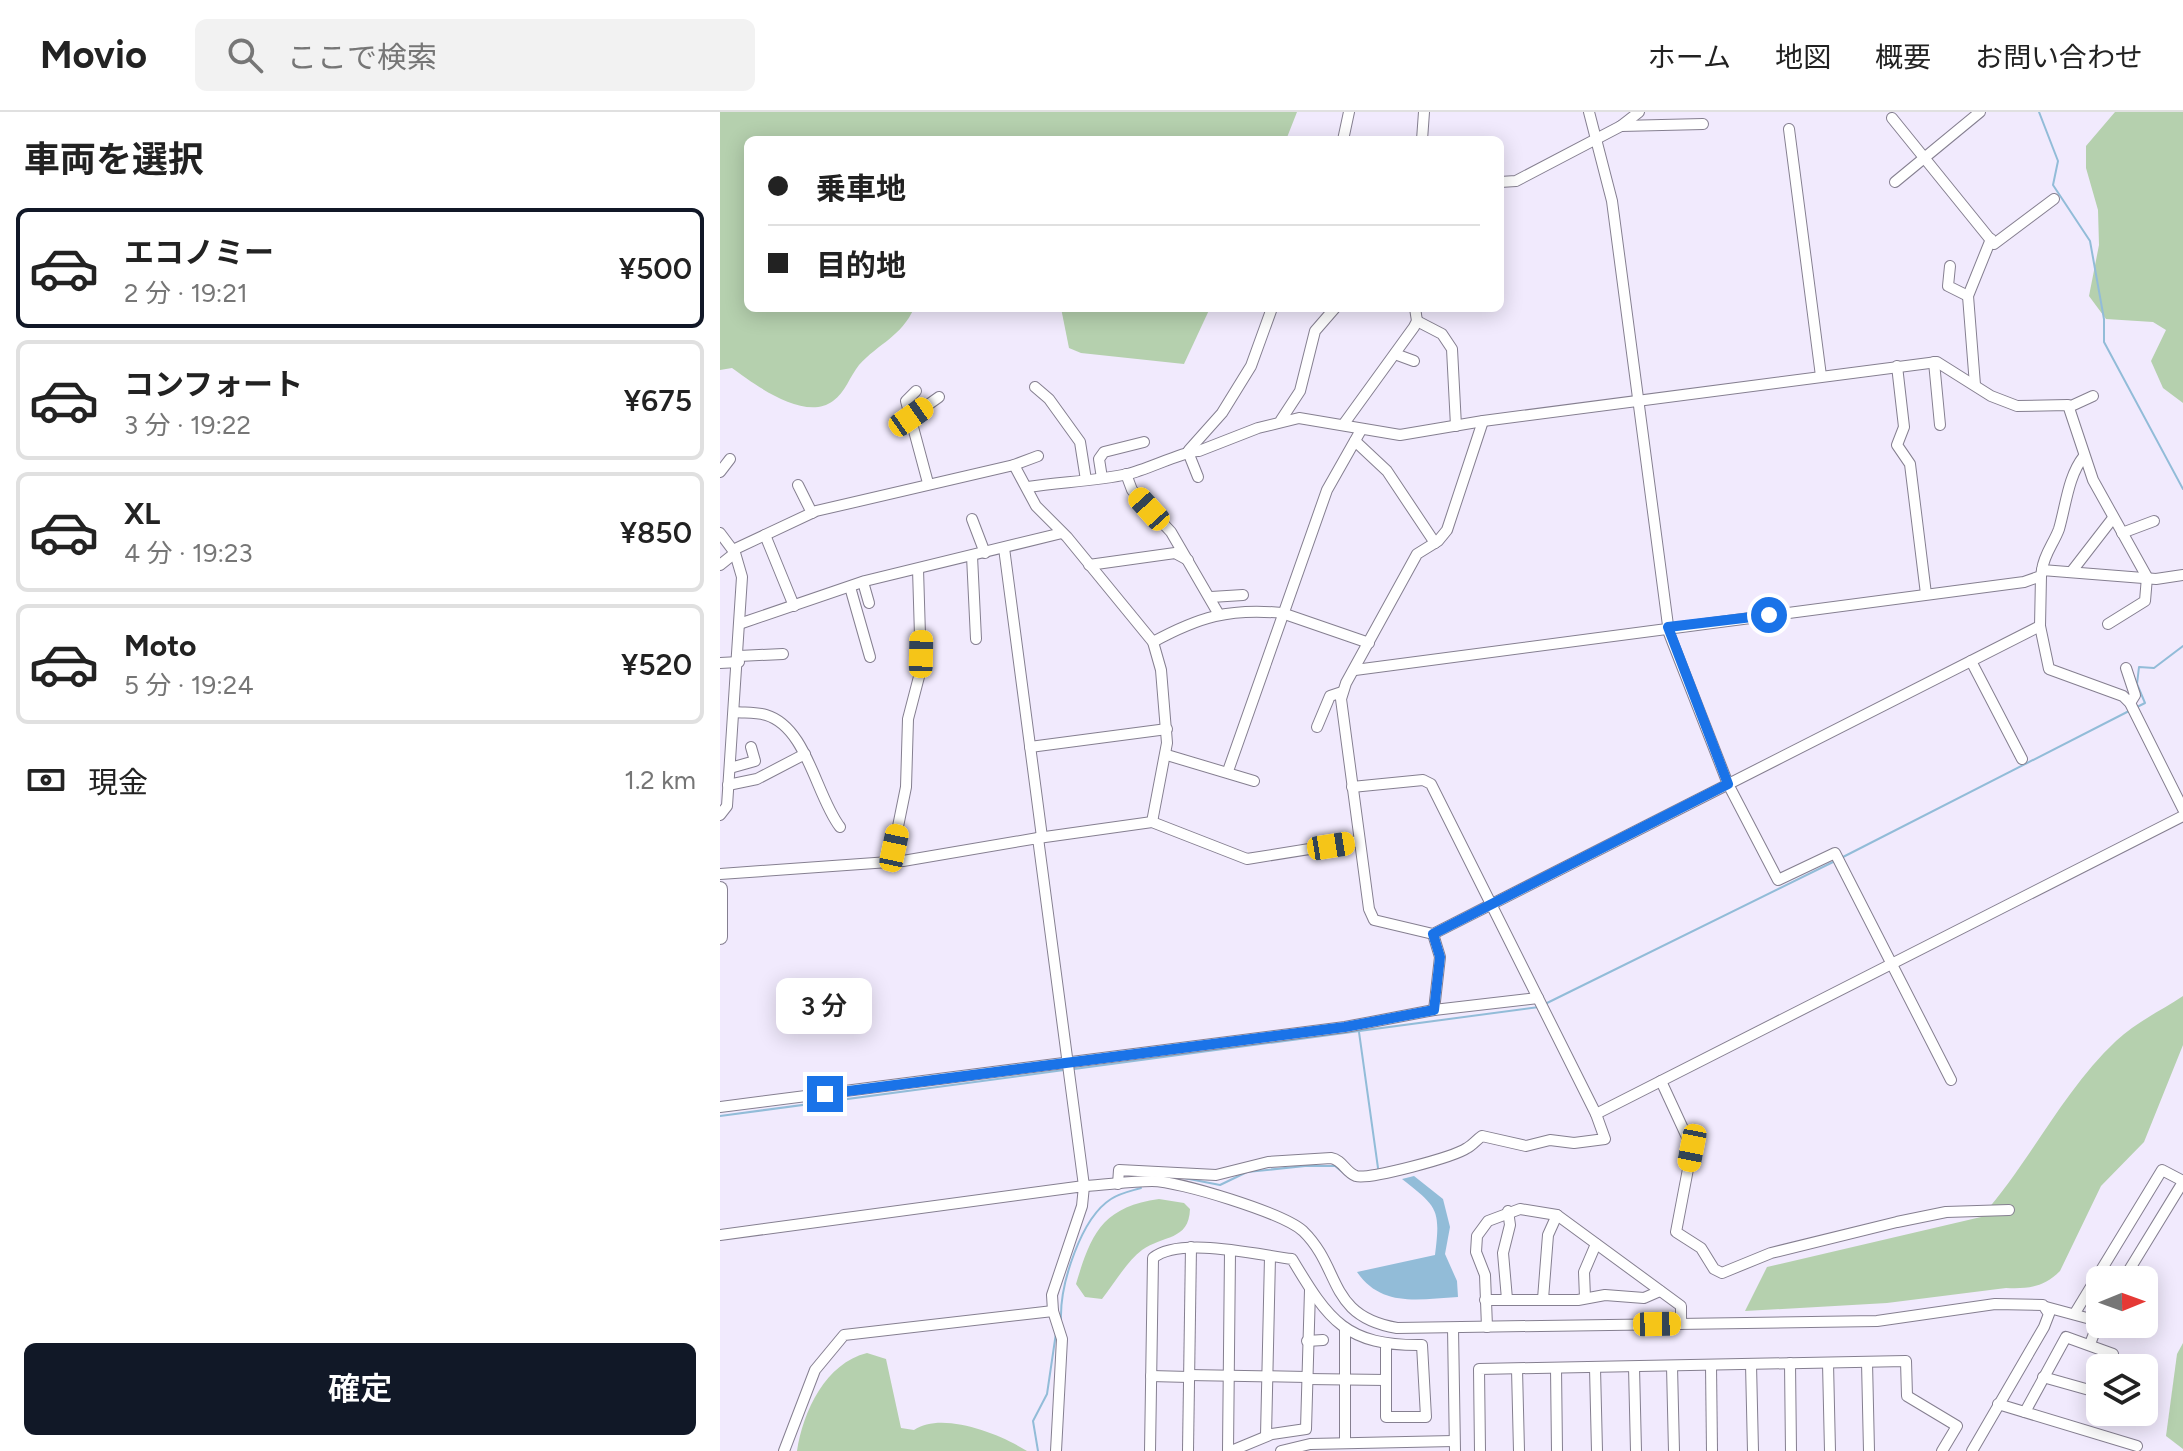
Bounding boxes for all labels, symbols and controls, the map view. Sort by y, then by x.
search box [195,19,755,91]
text: Movio [40,32,147,78]
icon: search [223,33,267,77]
text: ここで検索 [287,39,437,76]
text: ホーム [1648,40,1731,74]
text: 地図 [1775,40,1831,74]
text: 概要 [1875,40,1931,74]
text: お問い合わせ [1975,40,2143,74]
text: 車両を選択 [24,138,204,181]
text: 乗車地 [816,170,906,207]
icon: car [28,232,100,304]
text: エコノミー [124,234,274,271]
text: 目的地 [816,247,906,284]
text: ¥500 [619,250,692,287]
text: 2 分 · 19:21 [124,277,248,309]
icon: car [28,364,100,436]
text: コンフォート [124,366,303,403]
text: ¥675 [624,382,692,419]
car [884,393,938,441]
text: 3 分 · 19:22 [124,409,251,441]
car [1124,483,1174,535]
text: XL [124,495,160,532]
icon: car [28,496,100,568]
text: ¥850 [620,514,692,551]
text: 4 分 · 19:23 [124,537,253,569]
route start [1751,597,1787,633]
text: Moto [124,627,196,664]
icon: car [28,628,100,700]
car [909,630,933,678]
text: ¥520 [621,646,692,683]
text: 5 分 · 19:24 [124,669,254,701]
icon: cash [24,758,68,802]
text: 現金 [88,764,148,801]
text: 1.2 km [624,764,696,796]
car [877,822,911,874]
car [1305,830,1357,862]
callout: 3 分 [777,978,873,1034]
text: 3 分 [801,990,847,1022]
route end [807,1076,843,1112]
car [1676,1122,1708,1174]
north arrow [2086,1266,2158,1338]
map controls [2086,1266,2158,1426]
car [1633,1312,1681,1336]
button: 確定 [24,1343,696,1435]
button: layers [2086,1354,2158,1426]

